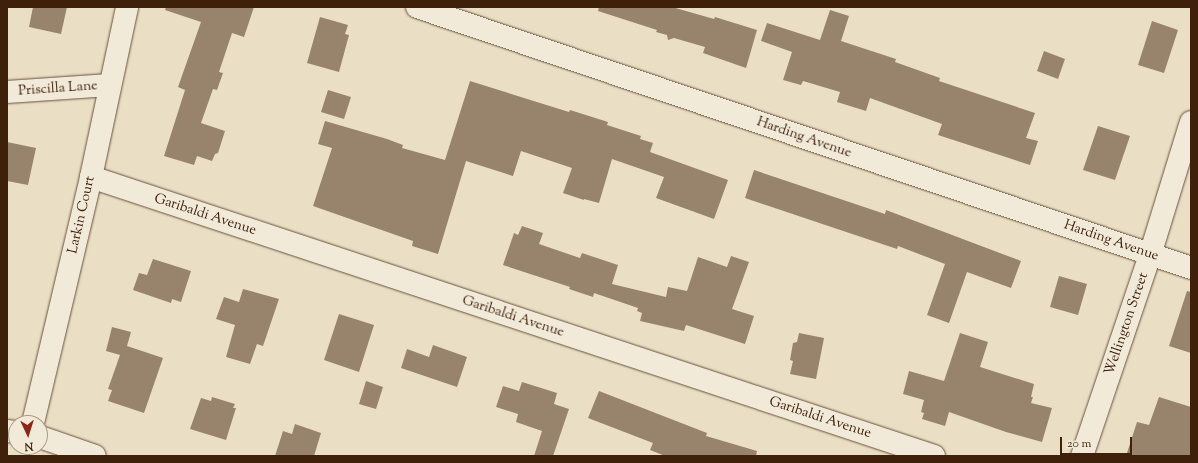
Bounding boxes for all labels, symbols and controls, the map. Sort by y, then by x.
street label: Priscilla Lane [18,78,98,100]
street label: Harding Avenue [754,114,854,162]
street label: Larkin Court [65,174,99,256]
street label: Garibaldi Avenue [152,191,258,239]
street label: Harding Avenue [1061,217,1161,265]
street label: Wellington Street [1102,271,1152,377]
street label: Garibaldi Avenue [460,293,566,341]
street label: Garibaldi Avenue [767,394,873,442]
north arrow [8,415,48,455]
scale bar [1062,429,1134,455]
text: 20 m [1067,435,1091,453]
text: N [24,438,34,454]

